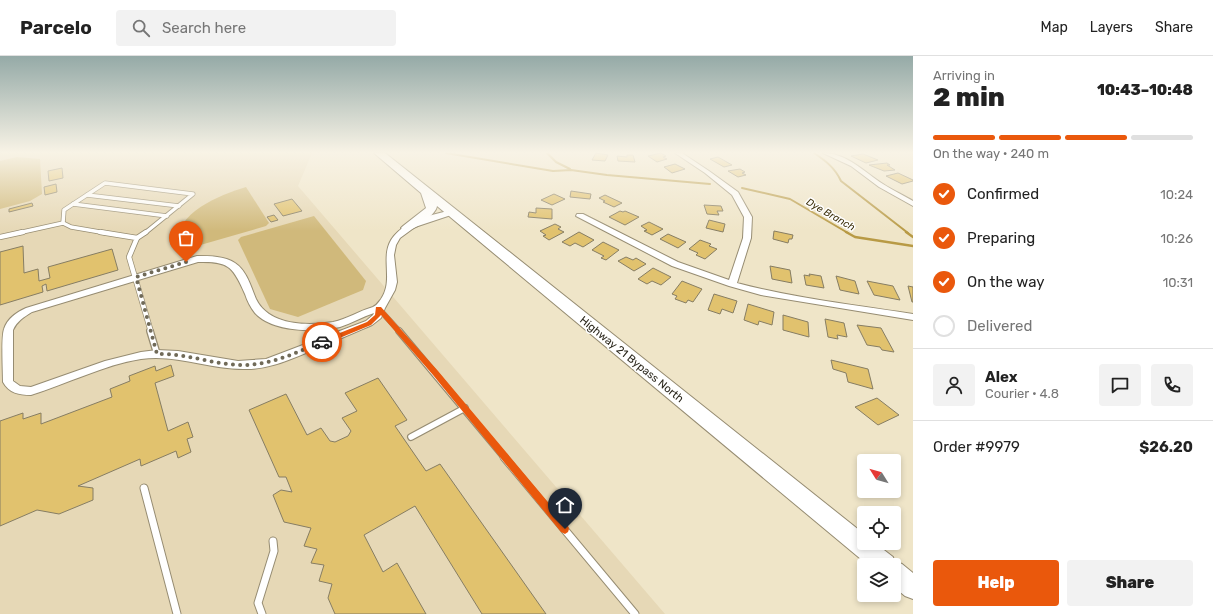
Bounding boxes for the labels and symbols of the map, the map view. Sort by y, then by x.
water label: Dye Branch [804,196,857,234]
pin [169,221,203,262]
street label: Highway 21 Bypass North [577,314,686,405]
courier [302,322,342,362]
north arrow [857,454,901,498]
pin [548,488,582,529]

